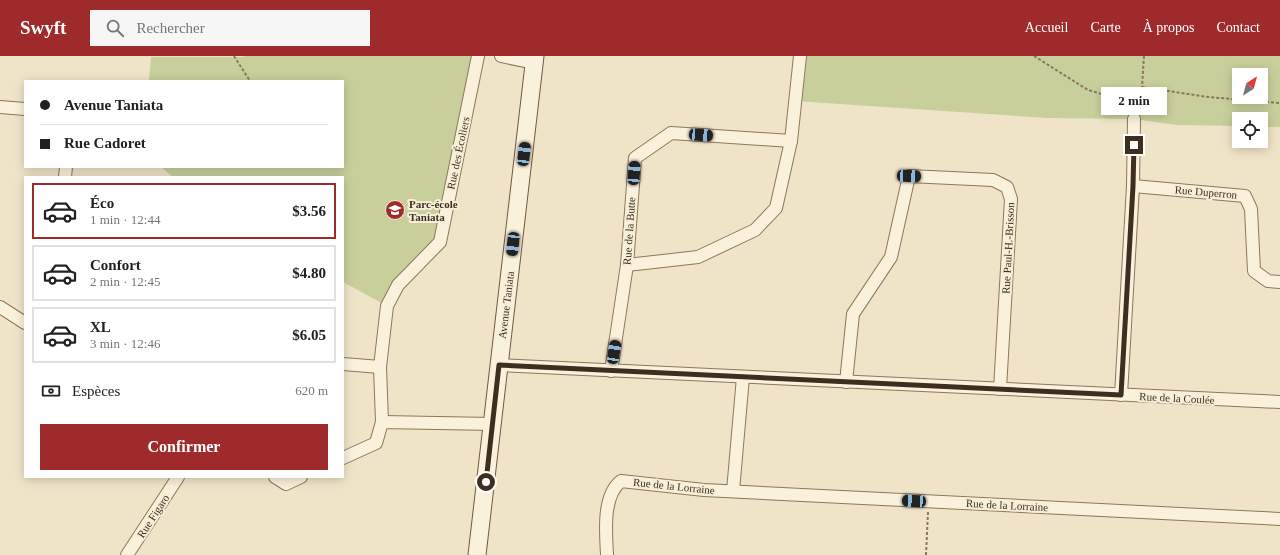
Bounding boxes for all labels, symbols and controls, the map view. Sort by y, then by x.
search box [90,10,370,46]
text: Swyft [20,17,66,38]
icon: search [104,17,126,39]
text: Rechercher [136,20,205,36]
text: Accueil [1025,20,1068,35]
text: Carte [1090,20,1121,35]
text: À propos [1143,20,1194,35]
text: Contact [1216,20,1260,35]
north arrow [1232,68,1268,104]
map controls [1232,68,1268,148]
callout: 2 min [1101,87,1167,115]
text: 2 min [1118,93,1150,108]
text: Avenue Taniata [64,97,163,113]
button: locate [1232,112,1268,148]
street label: Rue des Écoliers [444,116,472,190]
car [689,128,713,142]
text: Rue Cadoret [64,135,146,151]
route end [1125,136,1143,154]
car [517,141,531,167]
car [627,161,641,185]
car [897,170,921,182]
street label: Rue Duperron [1174,183,1238,201]
icon: car [42,193,78,229]
text: Éco [90,195,114,211]
street label: Rue de la Butte [621,196,637,265]
place label: Parc-école Taniata [409,198,458,223]
school or university icon: Parc-école Taniata [384,199,406,221]
street label: Rue Paul-H.-Brisson [1000,201,1016,294]
text: $3.56 [292,203,326,219]
text: 1 min · 12:44 [90,212,160,227]
car [506,231,520,257]
icon: car [42,255,78,291]
text: Confort [90,257,141,273]
text: $4.80 [292,265,326,281]
street label: Avenue Taniata [496,270,516,340]
text: 2 min · 12:45 [90,274,160,289]
icon: car [42,317,78,353]
text: XL [90,319,111,335]
text: $6.05 [292,327,326,343]
text: 3 min · 12:46 [90,336,160,351]
car [606,339,622,365]
icon: cash [40,380,62,402]
text: Espèces [72,383,120,399]
text: 620 m [295,383,328,398]
street label: Rue de la Coulée [1139,390,1215,406]
button: Confirmer [40,424,328,470]
route start [477,473,495,491]
street label: Rue de la Lorraine [633,476,716,496]
street label: Rue Figaro [135,492,172,540]
car [902,494,926,508]
street label: Rue de la Lorraine [966,497,1048,513]

